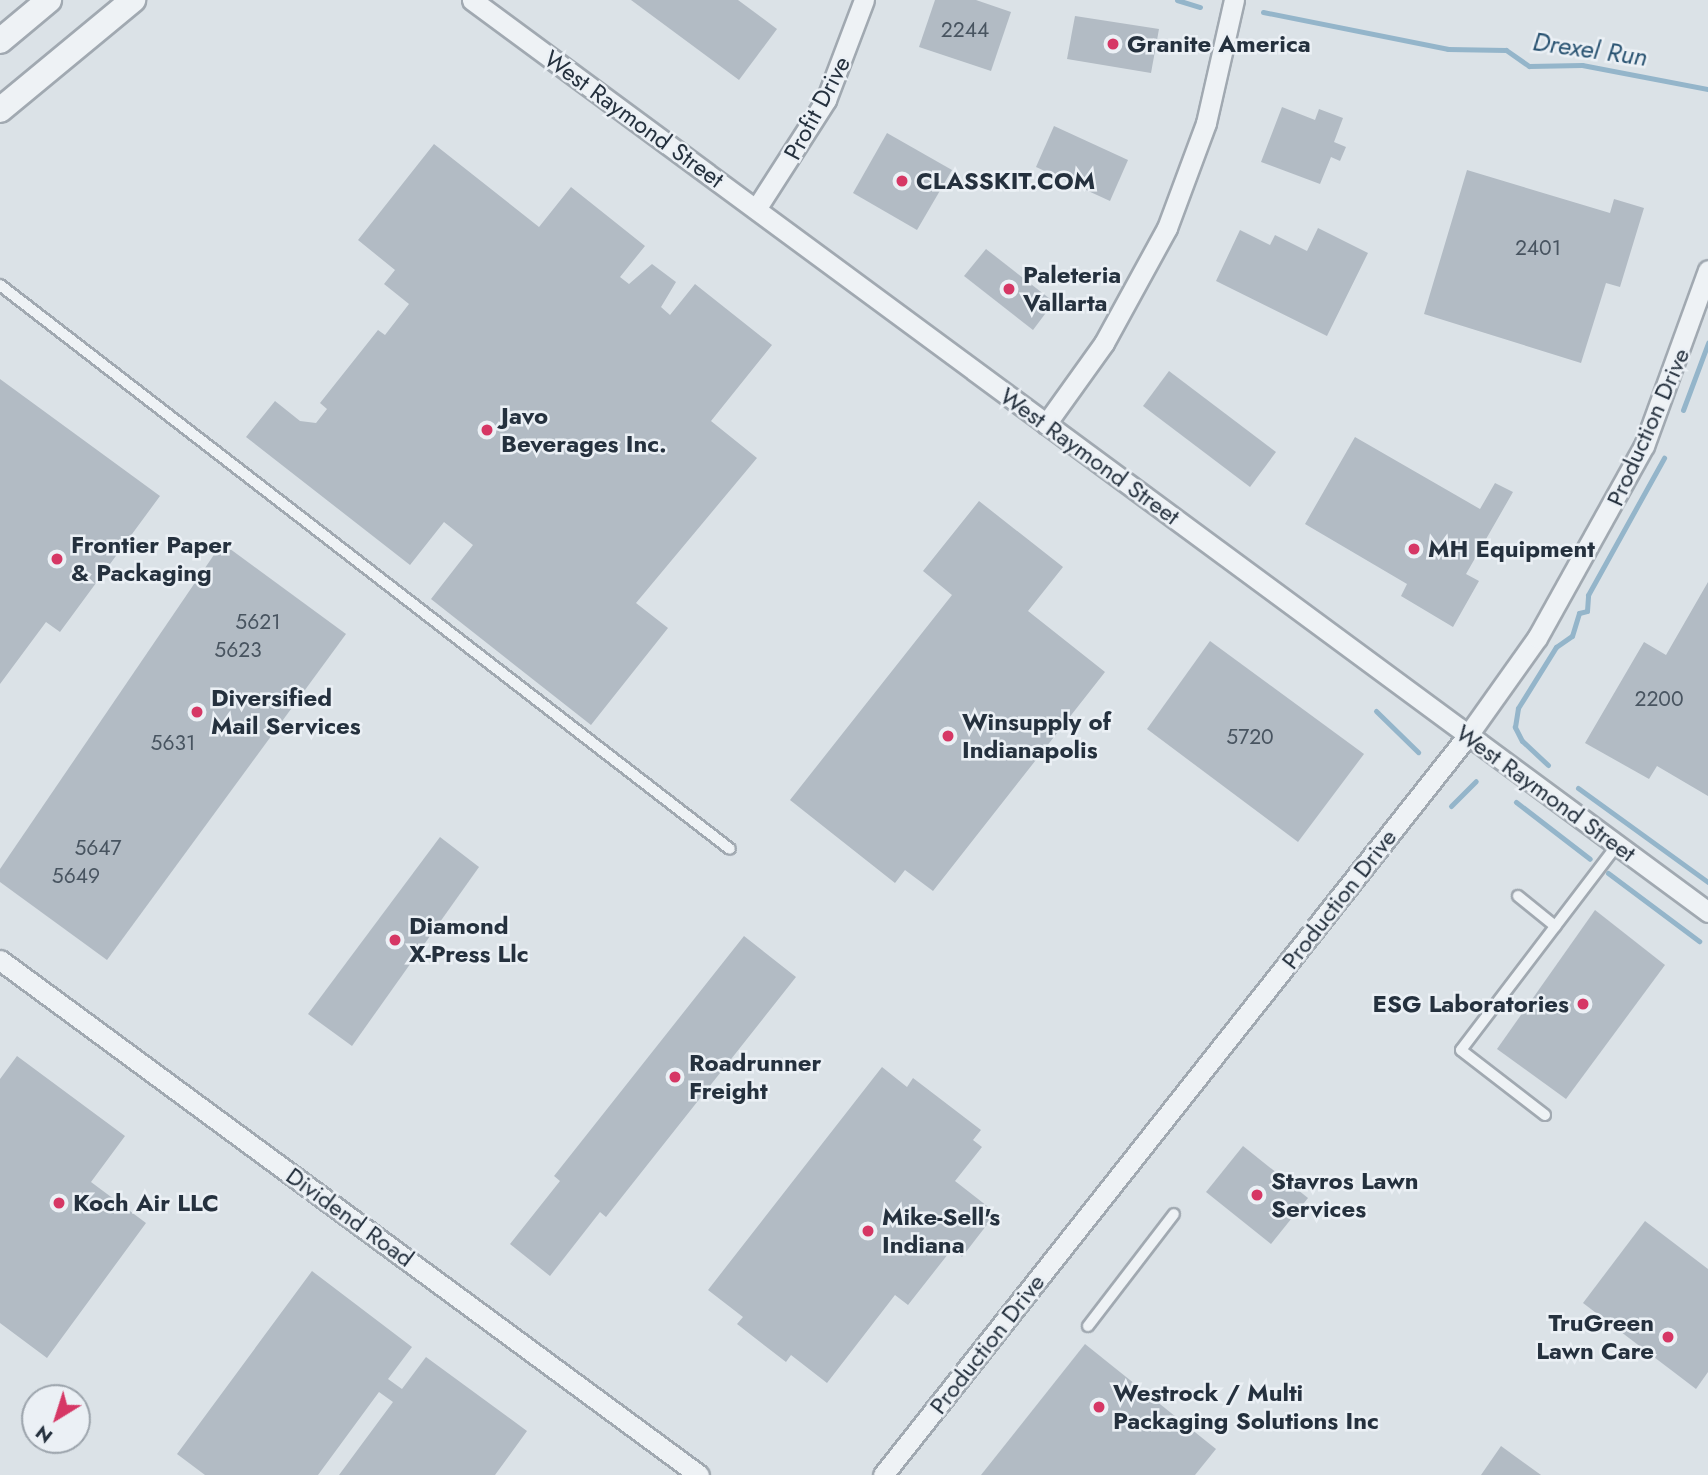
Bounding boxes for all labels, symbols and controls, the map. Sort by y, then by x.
house number: 2244 [941,17,989,43]
water label: Drexel Run [1531,27,1649,73]
place label: Granite America [1127,30,1311,58]
marker: Granite America [1105,36,1121,52]
street label: West Raymond Street [539,44,729,194]
street label: Profit Drive [778,51,856,165]
place label: CLASSKIT.COM [916,167,1095,195]
marker: CLASSKIT.COM [894,173,910,189]
house number: 2401 [1515,235,1561,261]
place label: Paleteria Vallarta [1023,261,1121,317]
marker: Paleteria Vallarta [1001,281,1017,297]
street label: Production Drive [1600,344,1696,510]
street label: West Raymond Street [995,381,1185,531]
place label: Javo Beverages Inc. [501,402,667,458]
marker: Javo Beverages Inc. [479,422,495,438]
place label: Frontier Paper & Packaging [71,531,232,587]
place label: MH Equipment [1428,535,1595,563]
marker: MH Equipment [1406,541,1422,557]
marker: Frontier Paper & Packaging [49,551,65,567]
house number: 5621 [235,609,281,635]
house number: 5623 [214,637,262,663]
place label: Diversified Mail Services [211,684,361,740]
house number: 2200 [1634,686,1684,712]
marker: Diversified Mail Services [189,704,205,720]
place label: Winsupply of Indianapolis [962,708,1111,764]
street label: West Raymond Street [1451,718,1641,868]
house number: 5720 [1226,724,1274,750]
marker: Winsupply of Indianapolis [940,728,956,744]
house number: 5631 [151,730,195,756]
street label: Production Drive [1275,823,1403,975]
house number: 5647 [74,835,122,861]
house number: 5649 [52,863,100,889]
place label: Diamond X-Press Llc [409,912,529,968]
marker: Diamond X-Press Llc [387,932,403,948]
place label: ESG Laboratories [1372,990,1569,1018]
marker: ESG Laboratories [1575,996,1591,1012]
place label: Roadrunner Freight [689,1049,821,1105]
marker: Roadrunner Freight [667,1069,683,1085]
street label: Dividend Road [281,1161,419,1273]
place label: Stavros Lawn Services [1271,1167,1418,1223]
marker: Stavros Lawn Services [1249,1187,1265,1203]
place label: Koch Air LLC [73,1189,219,1217]
marker: Koch Air LLC [51,1195,67,1211]
place label: Mike-Sell's Indiana [882,1203,1000,1259]
marker: Mike-Sell's Indiana [860,1223,876,1239]
street label: Production Drive [923,1268,1051,1420]
place label: TruGreen Lawn Care [1536,1309,1654,1365]
marker: TruGreen Lawn Care [1660,1329,1676,1345]
place label: Westrock / Multi Packaging Solutions Inc [1113,1379,1379,1435]
north arrow [21,1384,91,1454]
marker: Westrock / Multi Packaging Solutions Inc [1091,1399,1107,1415]
text: N [30,1419,58,1450]

